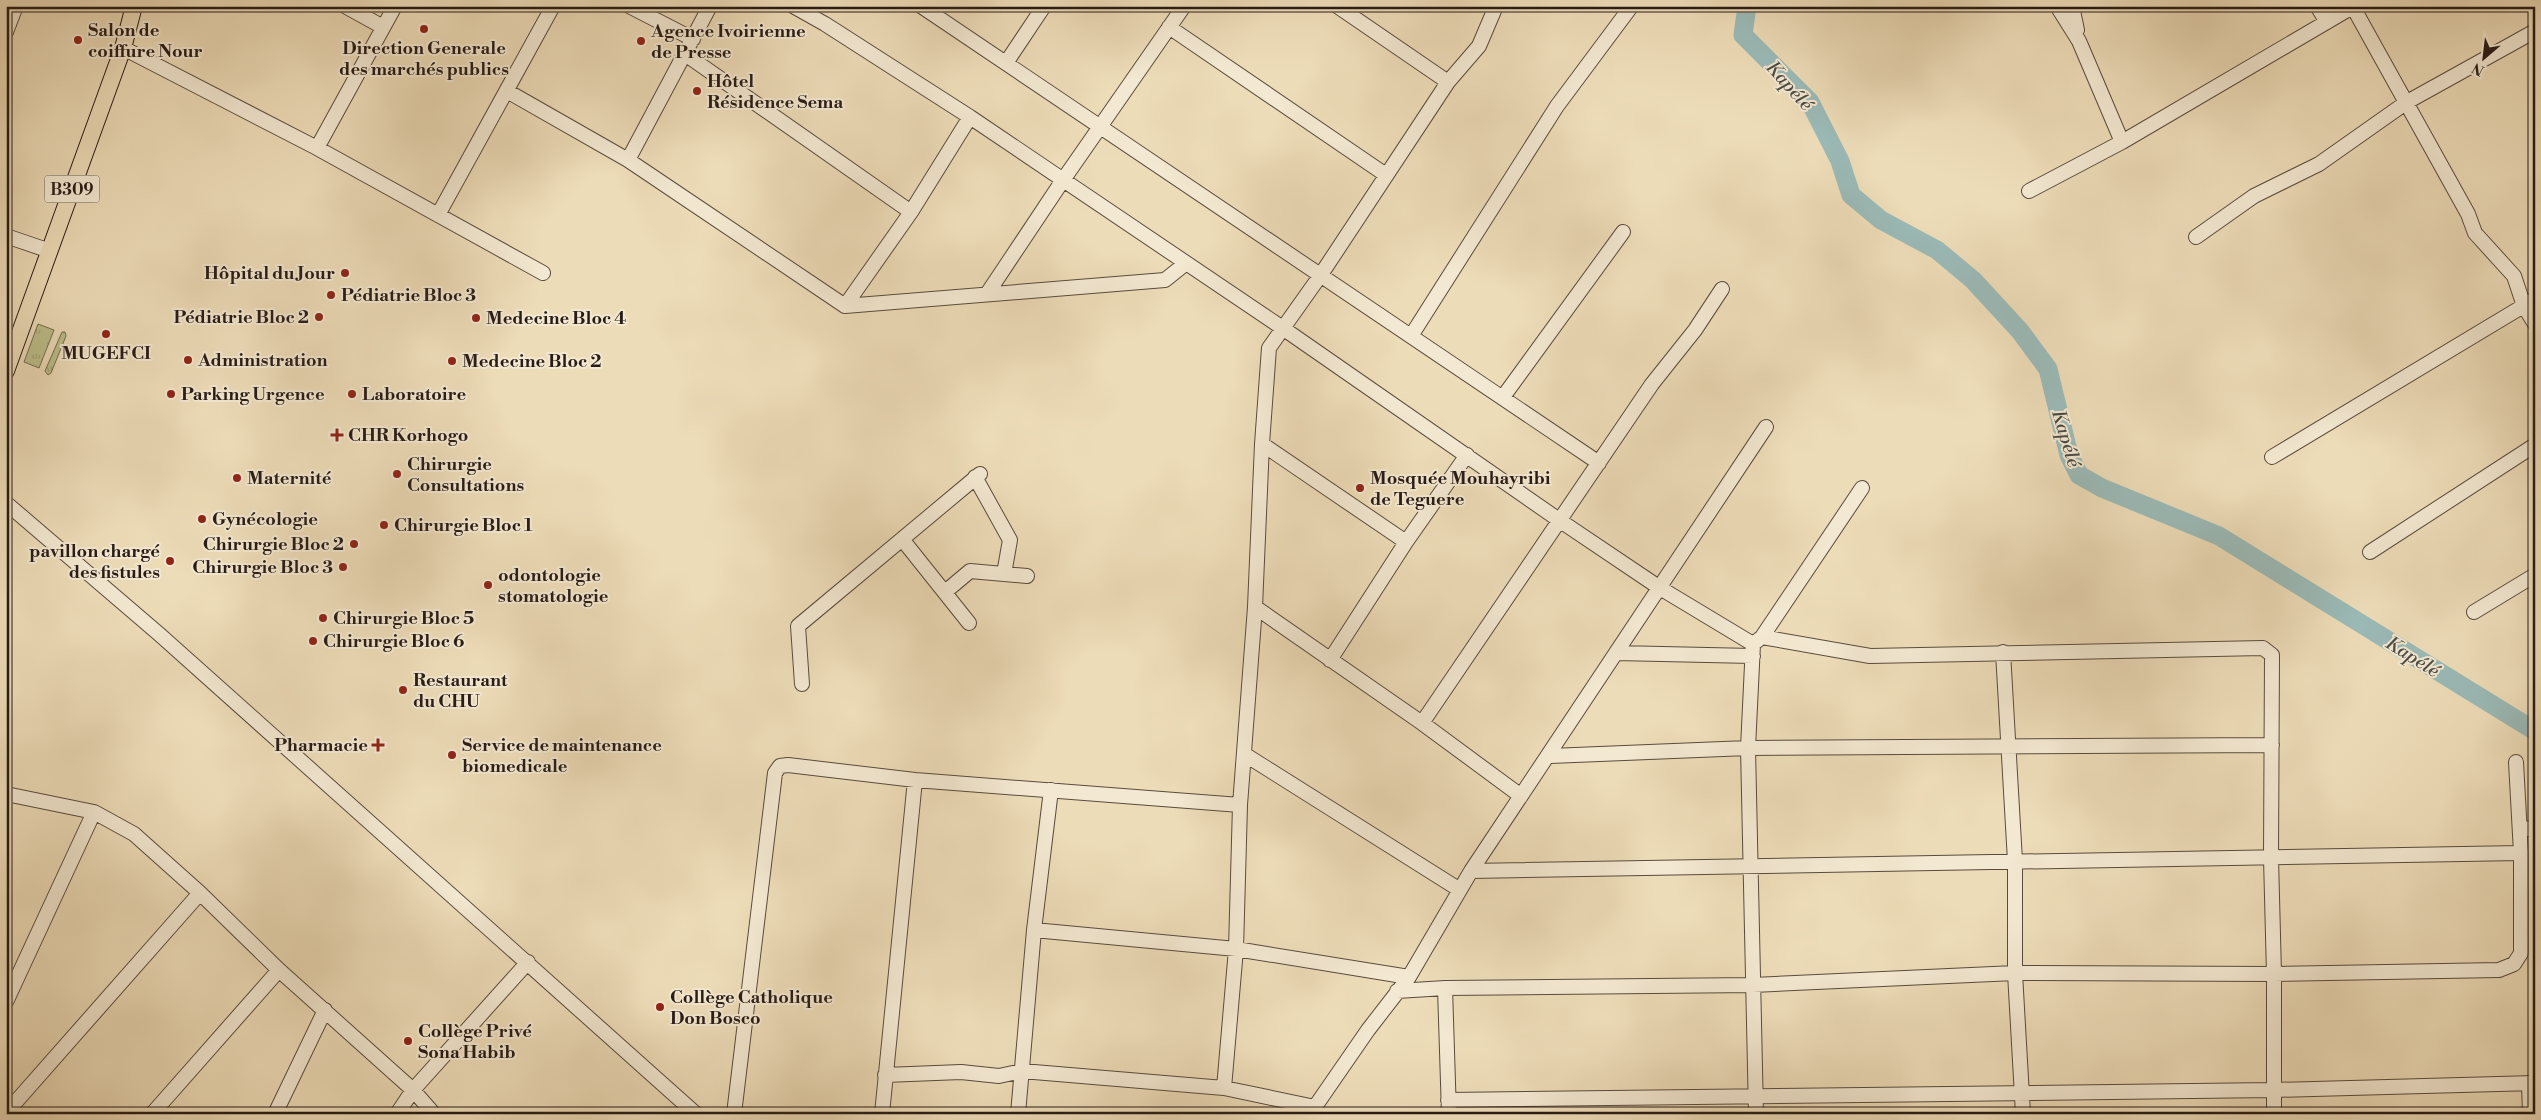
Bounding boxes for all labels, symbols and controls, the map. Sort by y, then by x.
place label: Salon de coiffure Nour [88,19,203,63]
place label: Agence Ivoirienne de Presse [650,20,806,64]
marker: Direction Generale des marchés publics [418,23,430,35]
north arrow [2458,32,2508,82]
marker: Salon de coiffure Nour [72,34,84,46]
marker: Agence Ivoirienne de Presse [635,35,647,47]
place label: Direction Generale des marchés publics [339,37,509,81]
water label: Kapélé [1761,56,1819,117]
text: N [2469,58,2487,79]
place label: Hôtel Résidence Sema [707,70,843,114]
marker: Hôtel Résidence Sema [691,85,703,97]
road number: B309 [44,175,100,202]
place label: Hôpital du Jour [204,262,335,285]
marker: Hôpital du Jour [339,267,351,279]
place label: Pédiatrie Bloc 3 [341,284,476,307]
marker: Pédiatrie Bloc 3 [325,289,337,301]
place label: Pédiatrie Bloc 2 [173,306,309,329]
place label: Medecine Bloc 4 [486,307,626,330]
marker: Pédiatrie Bloc 2 [313,311,325,323]
marker: Medecine Bloc 4 [470,312,482,324]
marker: MUGEFCI [100,328,112,340]
place label: MUGEFCI [61,342,151,365]
place label: Administration [197,349,328,372]
place label: Medecine Bloc 2 [462,350,602,373]
marker: Administration [182,354,194,366]
marker: Medecine Bloc 2 [446,355,458,367]
place label: Parking Urgence [181,383,325,406]
place label: Laboratoire [362,383,466,406]
marker: Parking Urgence [165,388,177,400]
marker: Laboratoire [346,388,358,400]
water label: Kapélé [2046,407,2086,471]
place label: CHR Korhogo [348,424,468,447]
marker: CHR Korhogo [330,428,344,442]
place label: Chirurgie Consultations [407,453,525,497]
place label: Maternité [247,467,332,490]
place label: Mosquée Mouhayribi de Teguere [1370,467,1551,511]
marker: Chirurgie Consultations [391,468,403,480]
marker: Maternité [231,472,243,484]
marker: Mosquée Mouhayribi de Teguere [1354,482,1366,494]
place label: Gynécologie [212,508,318,531]
marker: Gynécologie [196,513,208,525]
place label: Chirurgie Bloc 1 [394,514,533,537]
marker: Chirurgie Bloc 1 [378,519,390,531]
place label: Chirurgie Bloc 2 [203,533,344,556]
marker: Chirurgie Bloc 2 [348,538,360,550]
place label: pavillon chargé des fistules [29,540,160,584]
marker: pavillon chargé des fistules [164,555,176,567]
place label: Chirurgie Bloc 3 [192,556,333,579]
marker: Chirurgie Bloc 3 [337,561,349,573]
place label: odontologie stomatologie [498,564,609,608]
marker: odontologie stomatologie [482,579,494,591]
place label: Chirurgie Bloc 5 [333,607,474,630]
marker: Chirurgie Bloc 5 [317,612,329,624]
place label: Chirurgie Bloc 6 [323,630,464,653]
water label: Kapélé [2381,631,2445,683]
marker: Chirurgie Bloc 6 [307,635,319,647]
place label: Restaurant du CHU [413,669,508,713]
marker: Restaurant du CHU [397,684,409,696]
place label: Pharmacie [274,734,368,757]
place label: Service de maintenance biomedicale [462,734,662,778]
marker: Pharmacie [372,739,384,751]
marker: Service de maintenance biomedicale [446,749,458,761]
place label: Collège Catholique Don Bosco [670,986,833,1030]
marker: Collège Catholique Don Bosco [654,1001,666,1013]
place label: Collège Privé Sona Habib [418,1020,532,1064]
marker: Collège Privé Sona Habib [402,1035,414,1047]

